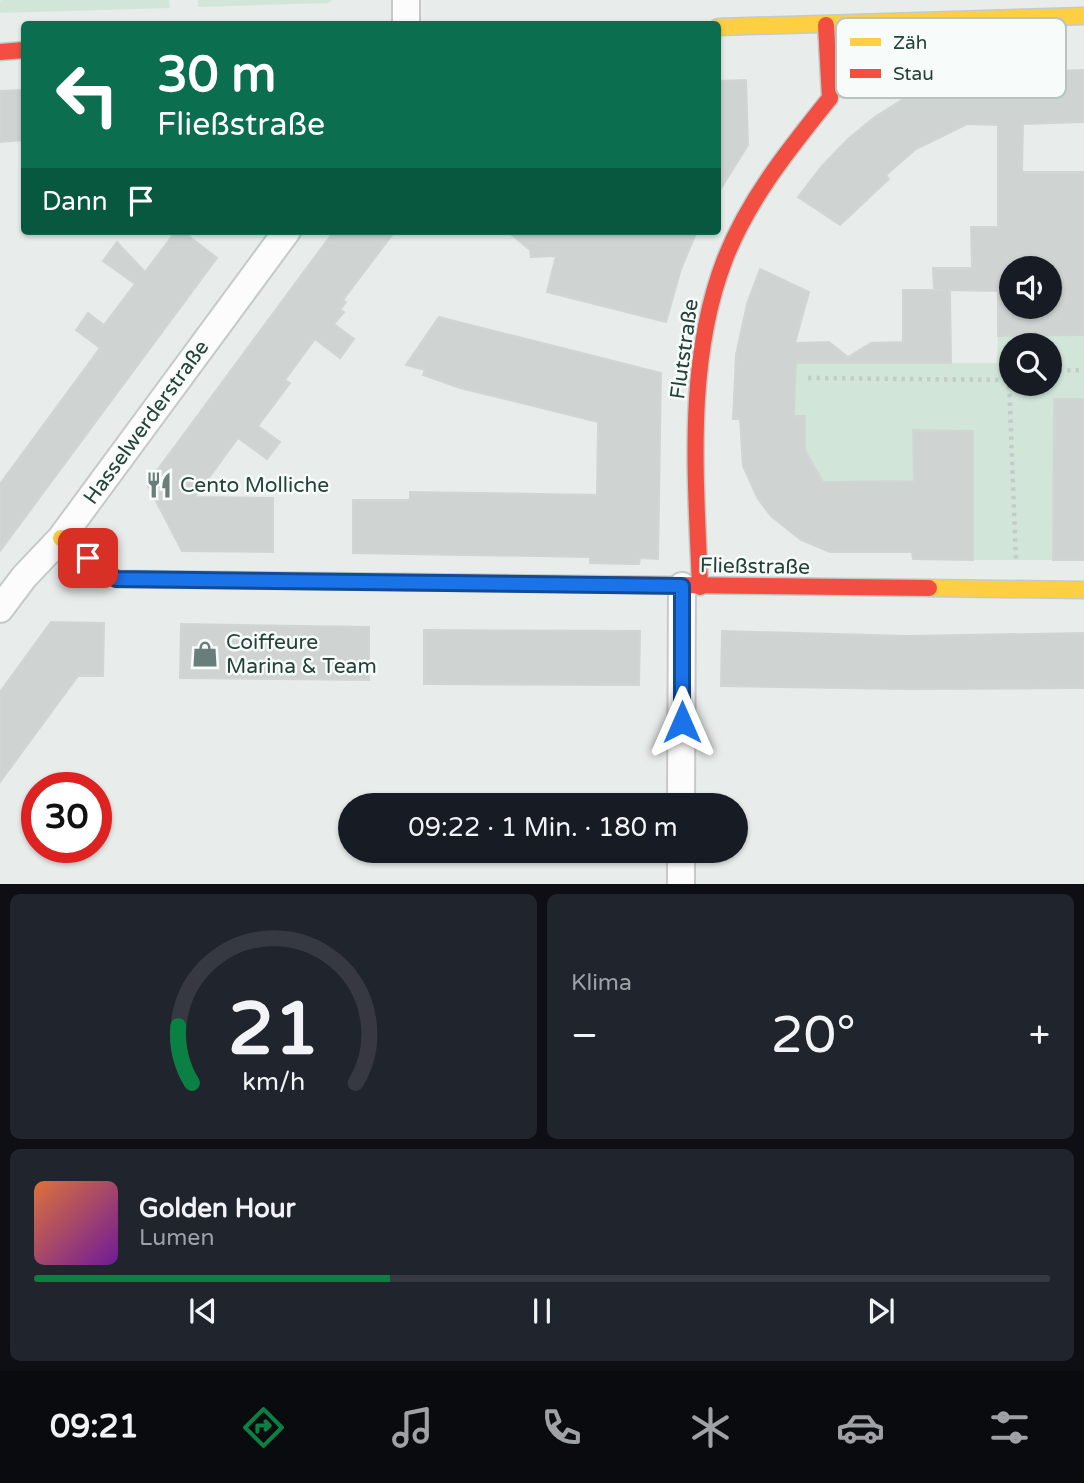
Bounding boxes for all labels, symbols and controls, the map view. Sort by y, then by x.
legend [836,18,1066,98]
text: Zäh [893,32,927,54]
text: 30 m [157,46,276,105]
icon: left [42,49,133,140]
text: Stau [893,63,934,85]
text: Fließstraße [157,106,325,144]
icon: arrive [122,182,160,220]
text: Dann [42,186,108,217]
map controls [999,256,1062,396]
button: sound [999,256,1062,319]
street label: Flutstraße [665,297,704,401]
button: search [999,333,1062,396]
street label: Hasselwerderstraße [78,335,214,509]
restaurant icon: Cento Molliche [144,470,174,500]
place label: Cento Molliche [180,473,329,498]
pin [58,528,118,588]
icon: arrive [69,539,107,577]
street label: Fließstraße [700,553,810,580]
place label: Coiffeure Marina & Team [226,630,377,679]
shop icon: Coiffeure Marina & Team [190,639,220,669]
position arrow [645,685,719,759]
speed limit sign: 30 [21,772,112,863]
text: 09:22 · 1 Min. · 180 m [408,812,678,843]
text: Klima [571,969,632,997]
text: 21 [228,986,319,1074]
text: 20° [771,1004,856,1067]
text: − [571,1013,598,1059]
text: + [1029,1013,1050,1059]
text: km/h [242,1066,305,1096]
text: Golden Hour [139,1193,296,1224]
text: Lumen [139,1224,214,1252]
icon: previous [184,1292,222,1330]
icon: pause [523,1292,561,1330]
icon: next [862,1292,900,1330]
icon: directions [239,1403,288,1452]
icon: music [388,1403,437,1452]
icon: phone [537,1403,586,1452]
icon: climate [686,1403,735,1452]
icon: car [836,1403,885,1452]
icon: filters [985,1403,1034,1452]
text: 09:21 [50,1408,139,1446]

